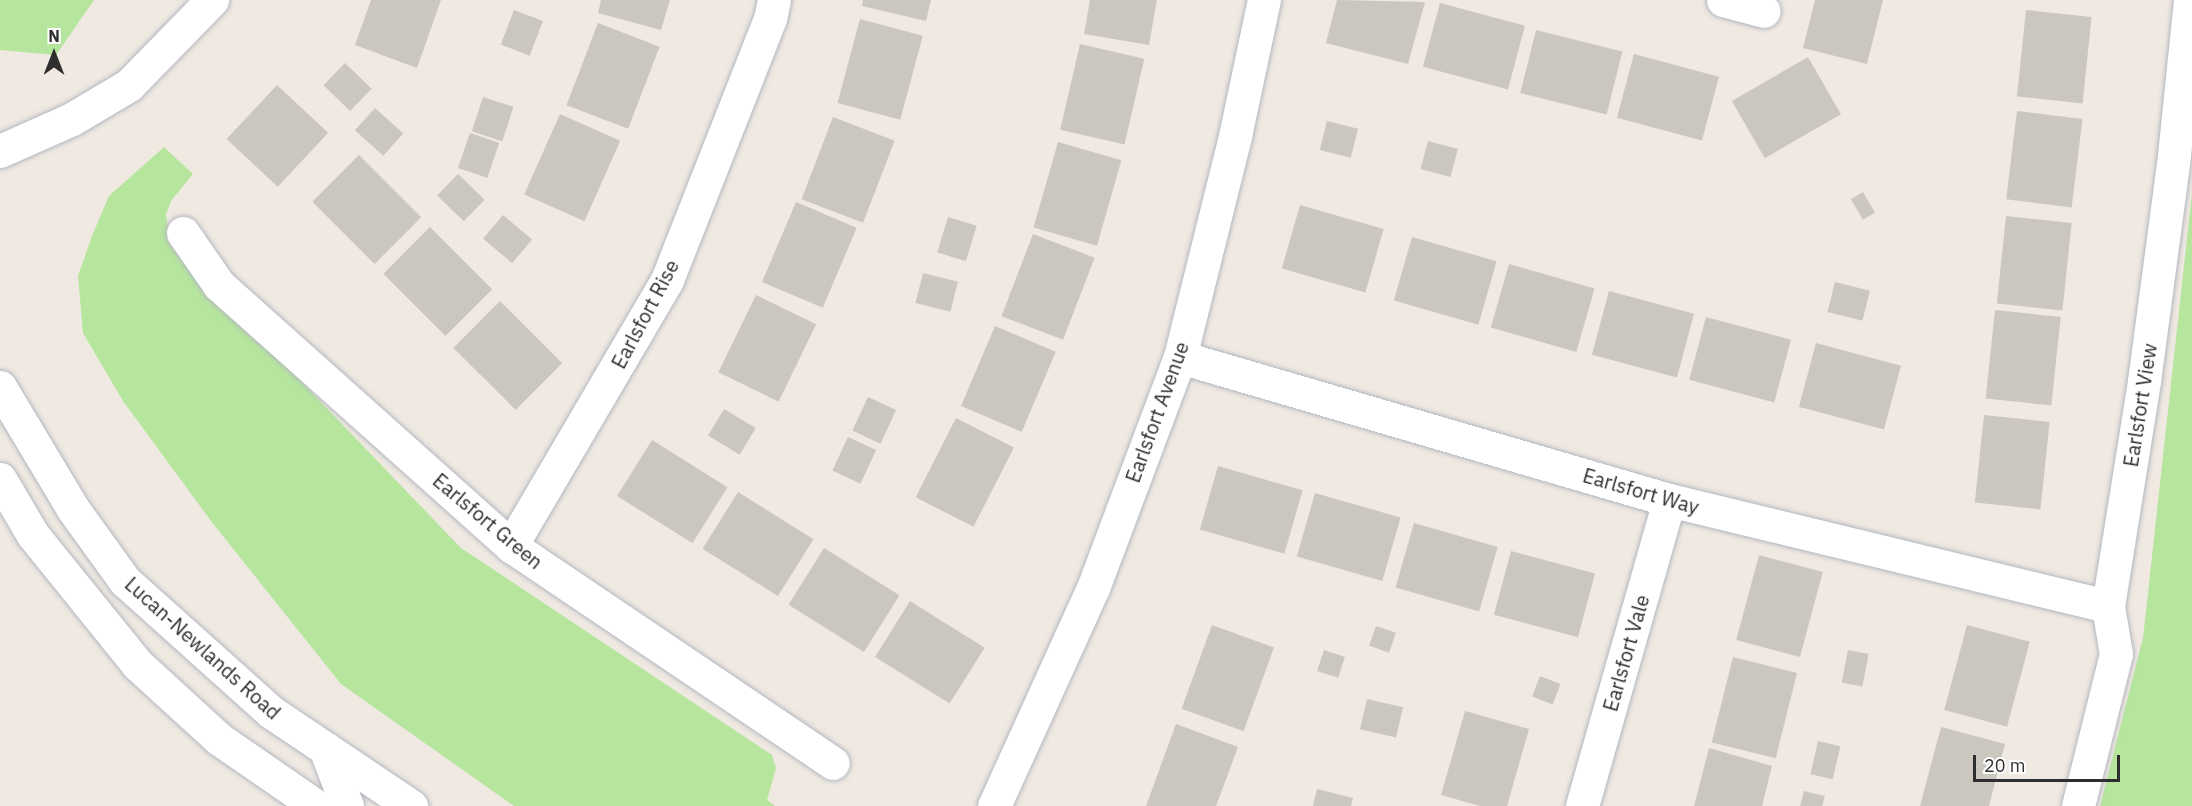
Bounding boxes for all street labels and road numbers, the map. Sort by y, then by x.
street label: Earlsfort Rise [606,255,684,373]
street label: Earlsfort Avenue [1120,338,1194,486]
street label: Earlsfort View [2118,341,2162,469]
street label: Earlsfort Way [1580,463,1702,519]
street label: Earlsfort Green [428,468,548,574]
street label: Lucan-Newlands Road [120,572,286,724]
street label: Earlsfort Vale [1598,592,1654,714]

